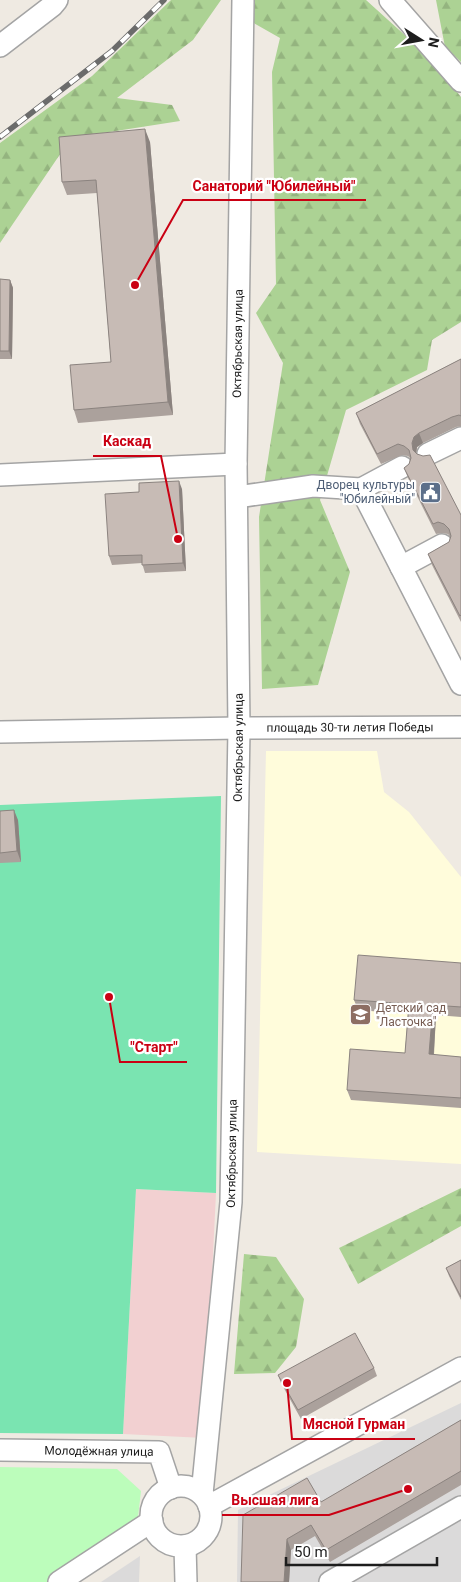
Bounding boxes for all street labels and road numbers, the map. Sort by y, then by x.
street label: Октябрьская улица [230,289,246,398]
street label: Октябрьская улица [231,693,246,802]
street label: площадь 30-ти летия Победы [266,720,434,735]
street label: Октябрьская улица [223,1099,240,1209]
street label: Молодёжная улица [44,1444,154,1459]

